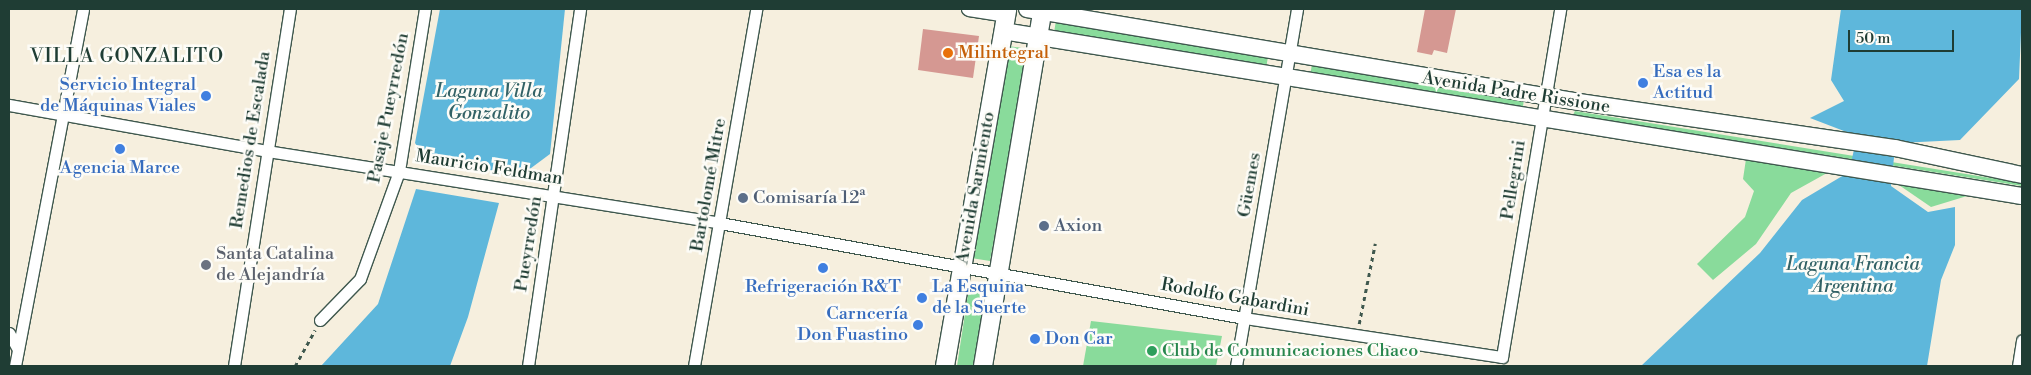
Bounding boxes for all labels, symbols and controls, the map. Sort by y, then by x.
scale bar [1851,20,1957,52]
text: 50 m [1856,29,1890,48]
street label: Pasaje Pueyrredón [364,31,414,185]
place label: Milintegral [958,42,1049,64]
district label: VILLA GONZALITO [28,46,226,68]
marker: Milintegral [942,47,954,59]
street label: Remedios de Escalada [226,50,276,230]
place label: Esa es la Actitud [1653,62,1721,104]
street label: Avenida Padre Rissione [1420,67,1612,119]
place label: Servicio Integral de Máquinas Viales [40,75,196,118]
marker: Esa es la Actitud [1637,77,1649,89]
water label: Laguna Villa Gonzalito [436,81,542,125]
marker: Servicio Integral de Máquinas Viales [200,90,212,102]
street label: Avenida Sarmiento [952,110,1000,266]
street label: Bartolomé Mitre [687,117,731,253]
street label: Pellegrini [1497,139,1531,221]
marker: Agencia Marce [114,143,126,155]
street label: Mauricio Feldman [414,146,564,190]
street label: Güemes [1234,151,1266,219]
place label: Agencia Marce [60,157,180,179]
place label: Comisaría 12ª [753,187,865,209]
marker: Comisaría 12ª [737,192,749,204]
street label: Pueyrredón [511,195,547,293]
place label: Axion [1054,215,1102,237]
marker: Axion [1038,220,1050,232]
place label: Santa Catalina de Alejandría [216,244,334,286]
water label: Laguna Francia Argentina [1786,254,1920,298]
marker: Santa Catalina de Alejandría [200,259,212,271]
marker: Refrigeración R&T [817,262,829,274]
street label: Rodolfo Gabardini [1159,274,1311,322]
place label: Refrigeración R&T [745,276,901,298]
place label: La Esquina de la Suerte [932,277,1026,320]
marker: La Esquina de la Suerte [916,292,928,304]
place label: Carncería Don Fuastino [797,304,908,346]
marker: Carncería Don Fuastino [912,319,924,331]
place label: Don Car [1045,328,1113,350]
marker: Don Car [1029,333,1041,345]
place label: Club de Comunicaciones Chaco [1162,340,1418,362]
marker: Club de Comunicaciones Chaco [1146,345,1158,357]

